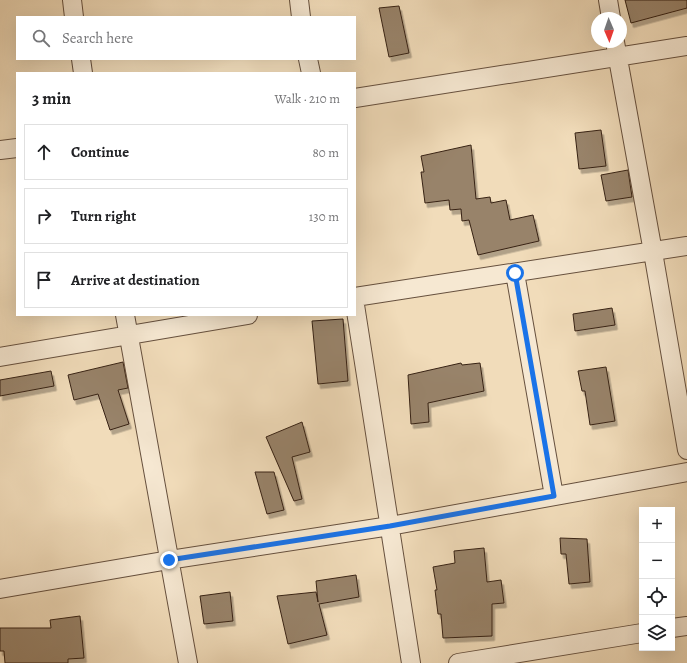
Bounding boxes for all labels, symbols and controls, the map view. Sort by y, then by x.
north arrow [591,12,627,48]
search box [16,16,356,60]
icon: search [30,27,52,49]
text: Search here [62,28,133,48]
text: 3 min [32,87,71,110]
text: Walk · 210 m [275,90,340,107]
icon: ahead [33,141,55,163]
text: Continue [71,142,129,162]
text: 80 m [312,144,339,161]
icon: right [33,205,55,227]
text: Turn right [71,206,136,226]
text: 130 m [309,208,339,225]
route start [506,264,524,282]
icon: arrive [33,269,55,291]
text: Arrive at destination [71,270,200,290]
map controls [639,507,675,651]
button: + [639,507,675,543]
button: − [639,543,675,579]
route end [160,551,178,569]
button: locate [639,579,675,615]
button: layers [639,615,675,651]

